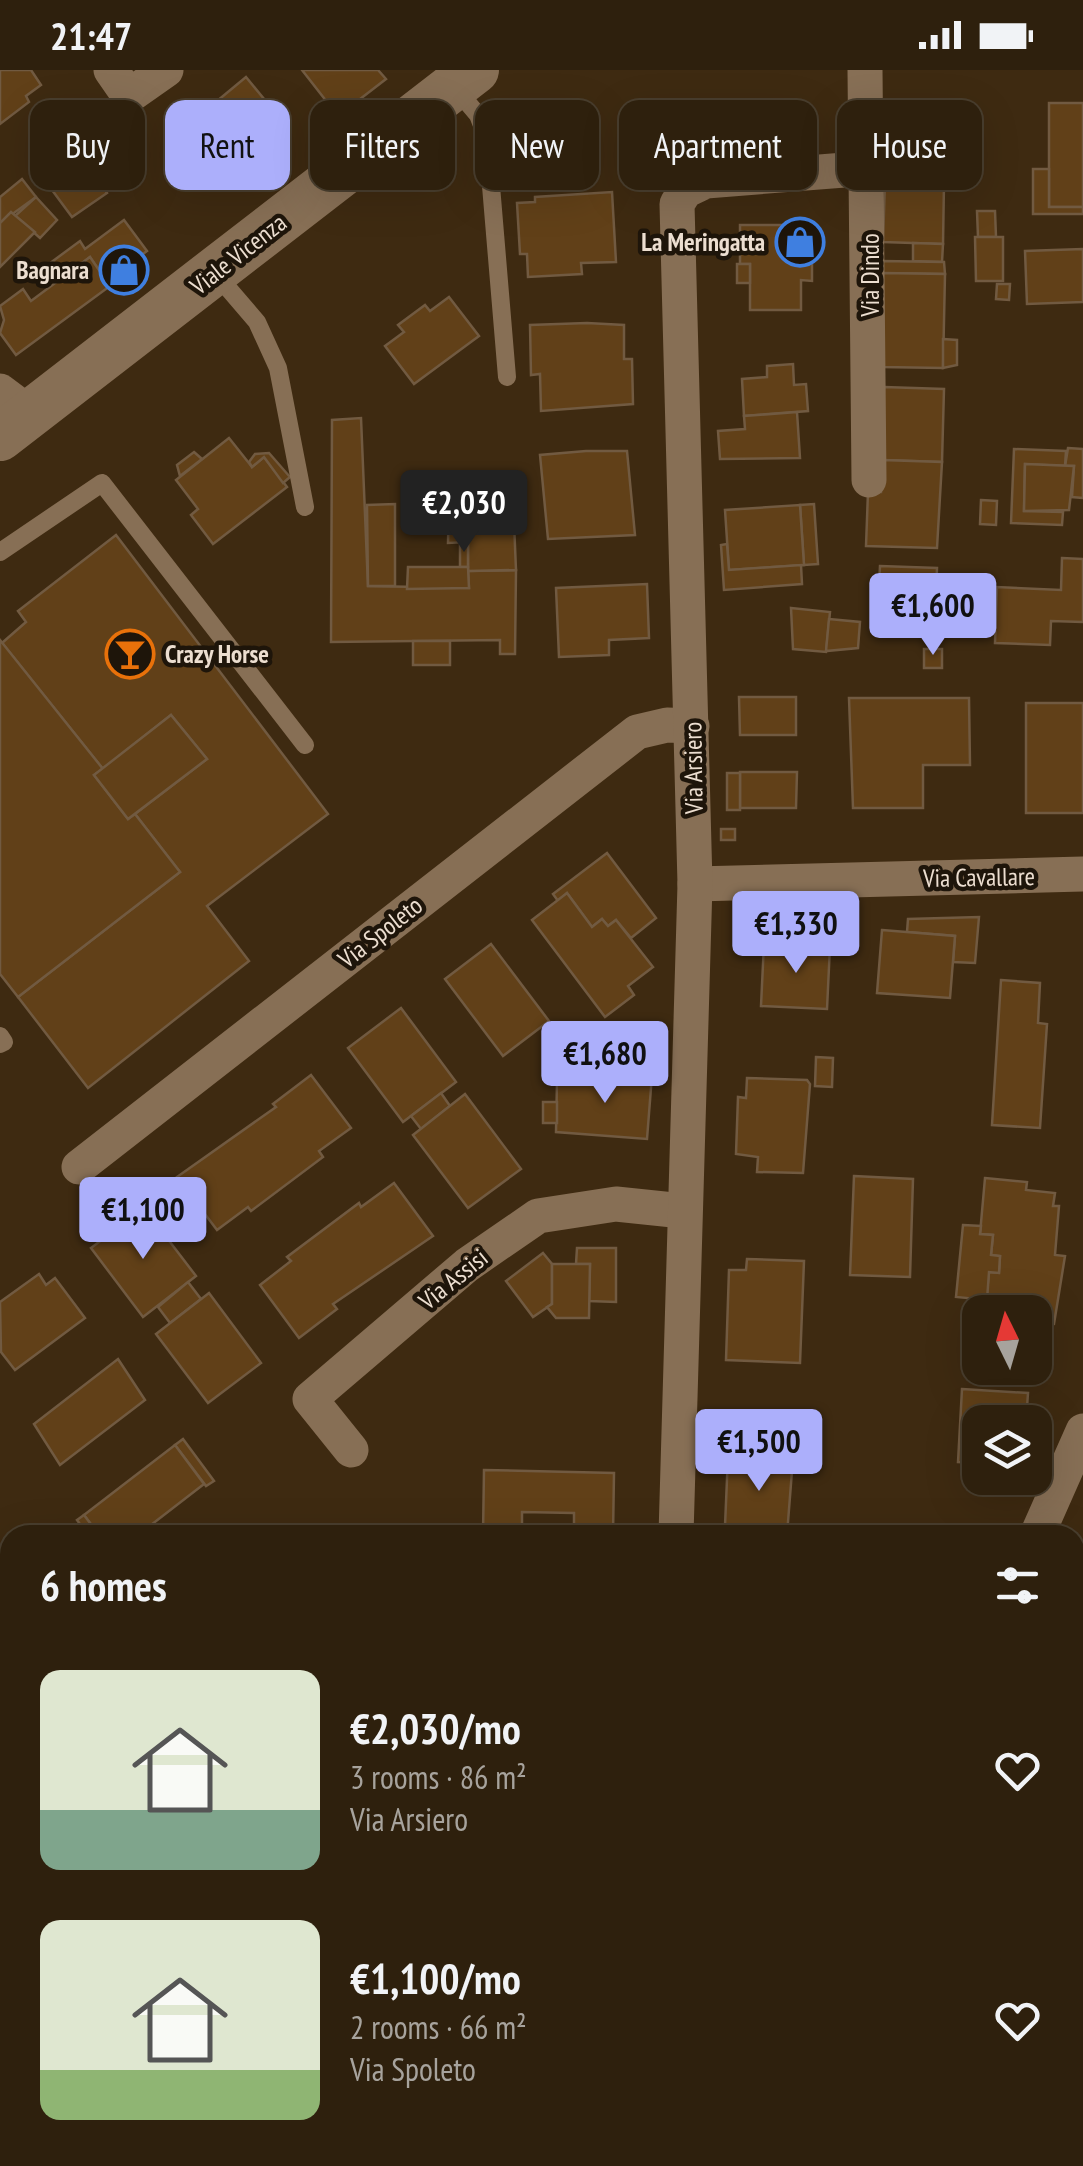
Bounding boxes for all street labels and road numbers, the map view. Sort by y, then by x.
street label: Viale Vicenza [183,206,293,302]
street label: Via Dindo [854,233,886,318]
street label: Via Arsiero [676,722,710,815]
street label: Via Cavallare [922,860,1035,894]
street label: Via Spoleto [331,889,429,975]
street label: Via Assisi [411,1242,494,1317]

